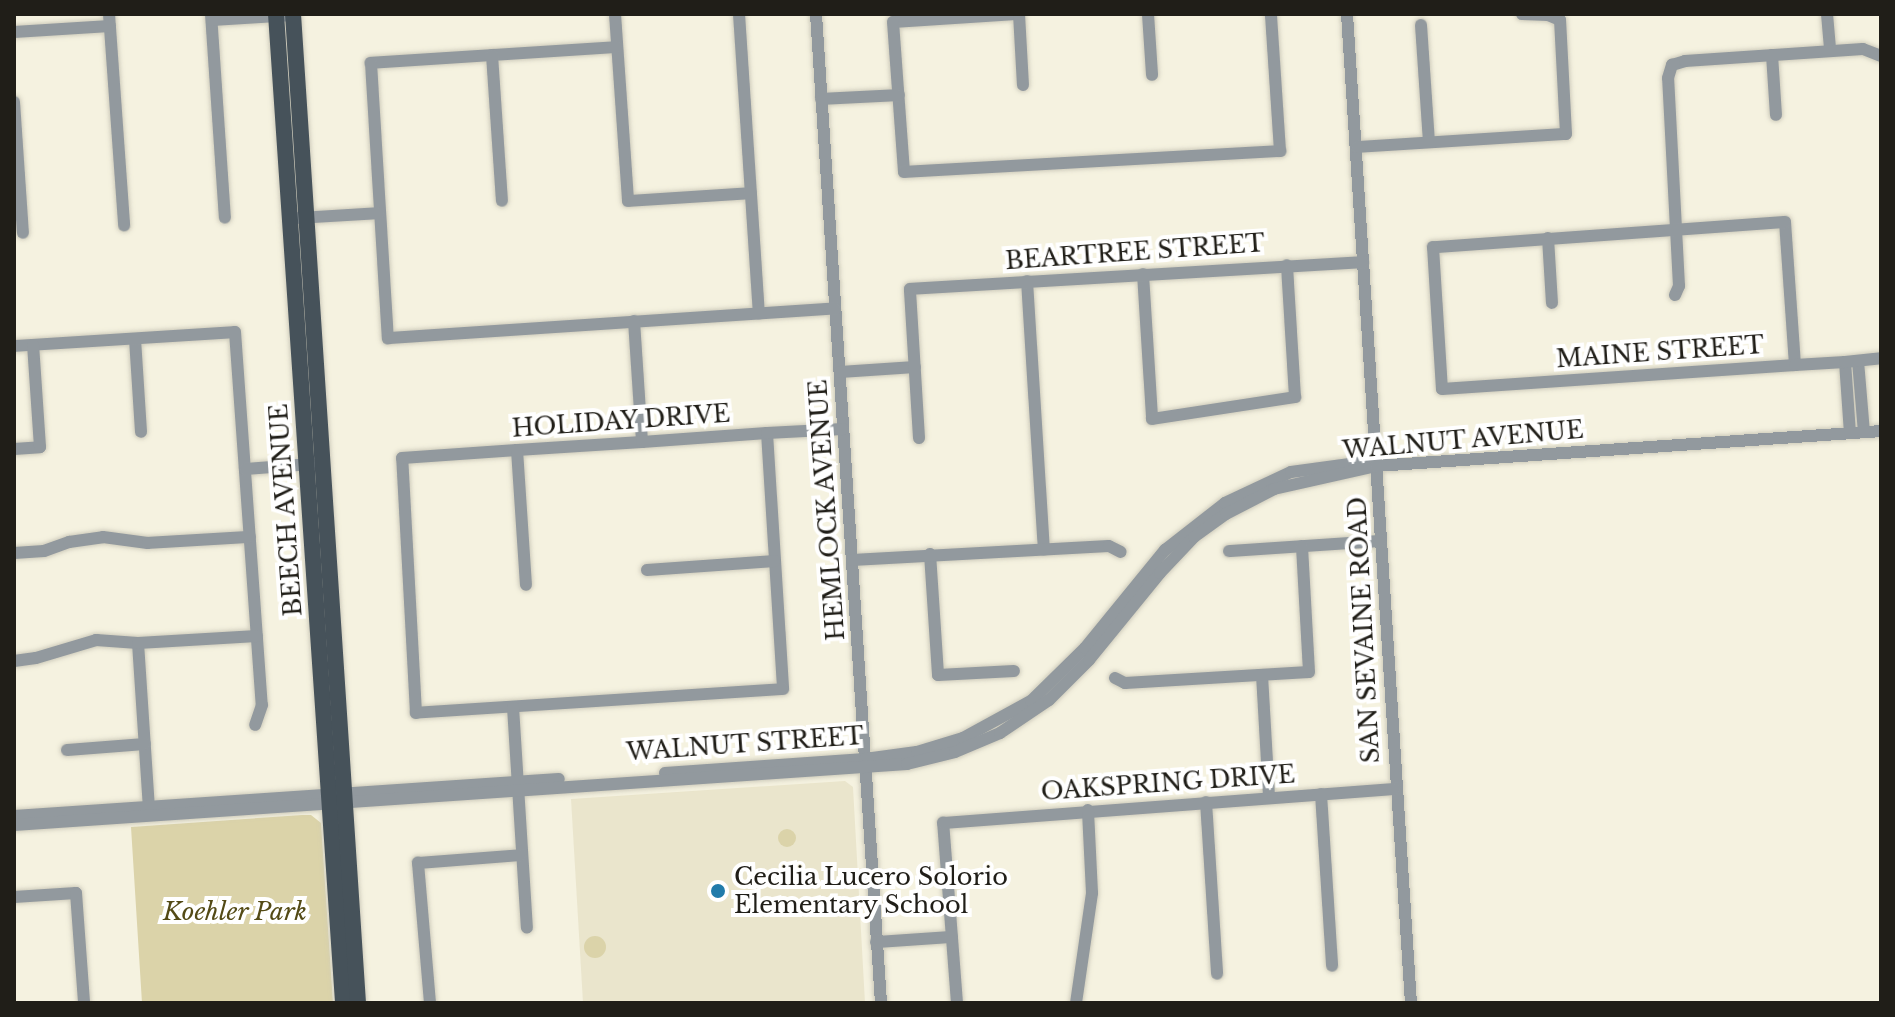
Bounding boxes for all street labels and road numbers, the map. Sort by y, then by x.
street label: BEARTREE STREET [1004,229,1266,275]
street label: MAINE STREET [1555,330,1765,374]
street label: HEMLOCK AVENUE [803,378,851,642]
street label: HOLIDAY DRIVE [510,399,732,443]
street label: BEECH AVENUE [264,402,308,618]
street label: WALNUT AVENUE [1340,415,1586,465]
street label: SAN SEVAINE ROAD [1343,496,1385,764]
street label: WALNUT STREET [625,721,865,767]
street label: OAKSPRING DRIVE [1040,760,1296,806]

